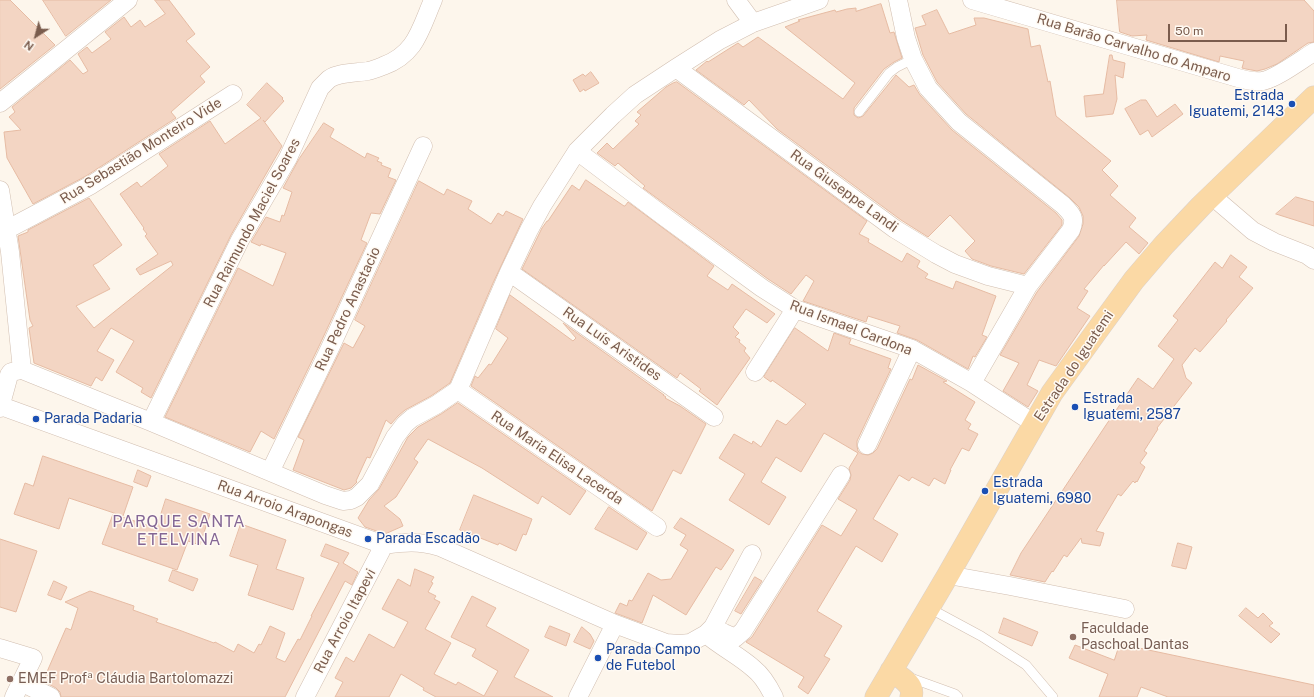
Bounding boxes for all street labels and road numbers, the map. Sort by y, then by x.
street label: Rua Barão Carvalho do Amparo [1035,10,1233,86]
street label: Rua Sebastião Monteiro Vide [57,94,225,208]
street label: Rua Raimundo Maciel Soares [200,136,304,310]
street label: Rua Giuseppe Landi [787,146,901,236]
street label: Rua Pedro Anastacio [312,244,384,374]
street label: Rua Ismael Cardona [787,297,915,359]
street label: Rua Luís Aristides [559,304,665,384]
street label: Estrada do Iguatemi [1031,308,1117,424]
street label: Rua Maria Elisa Lacerda [488,407,626,509]
street label: Rua Arroio Arapongas [215,477,355,541]
street label: Rua Arroio Itapevi [310,566,380,676]

